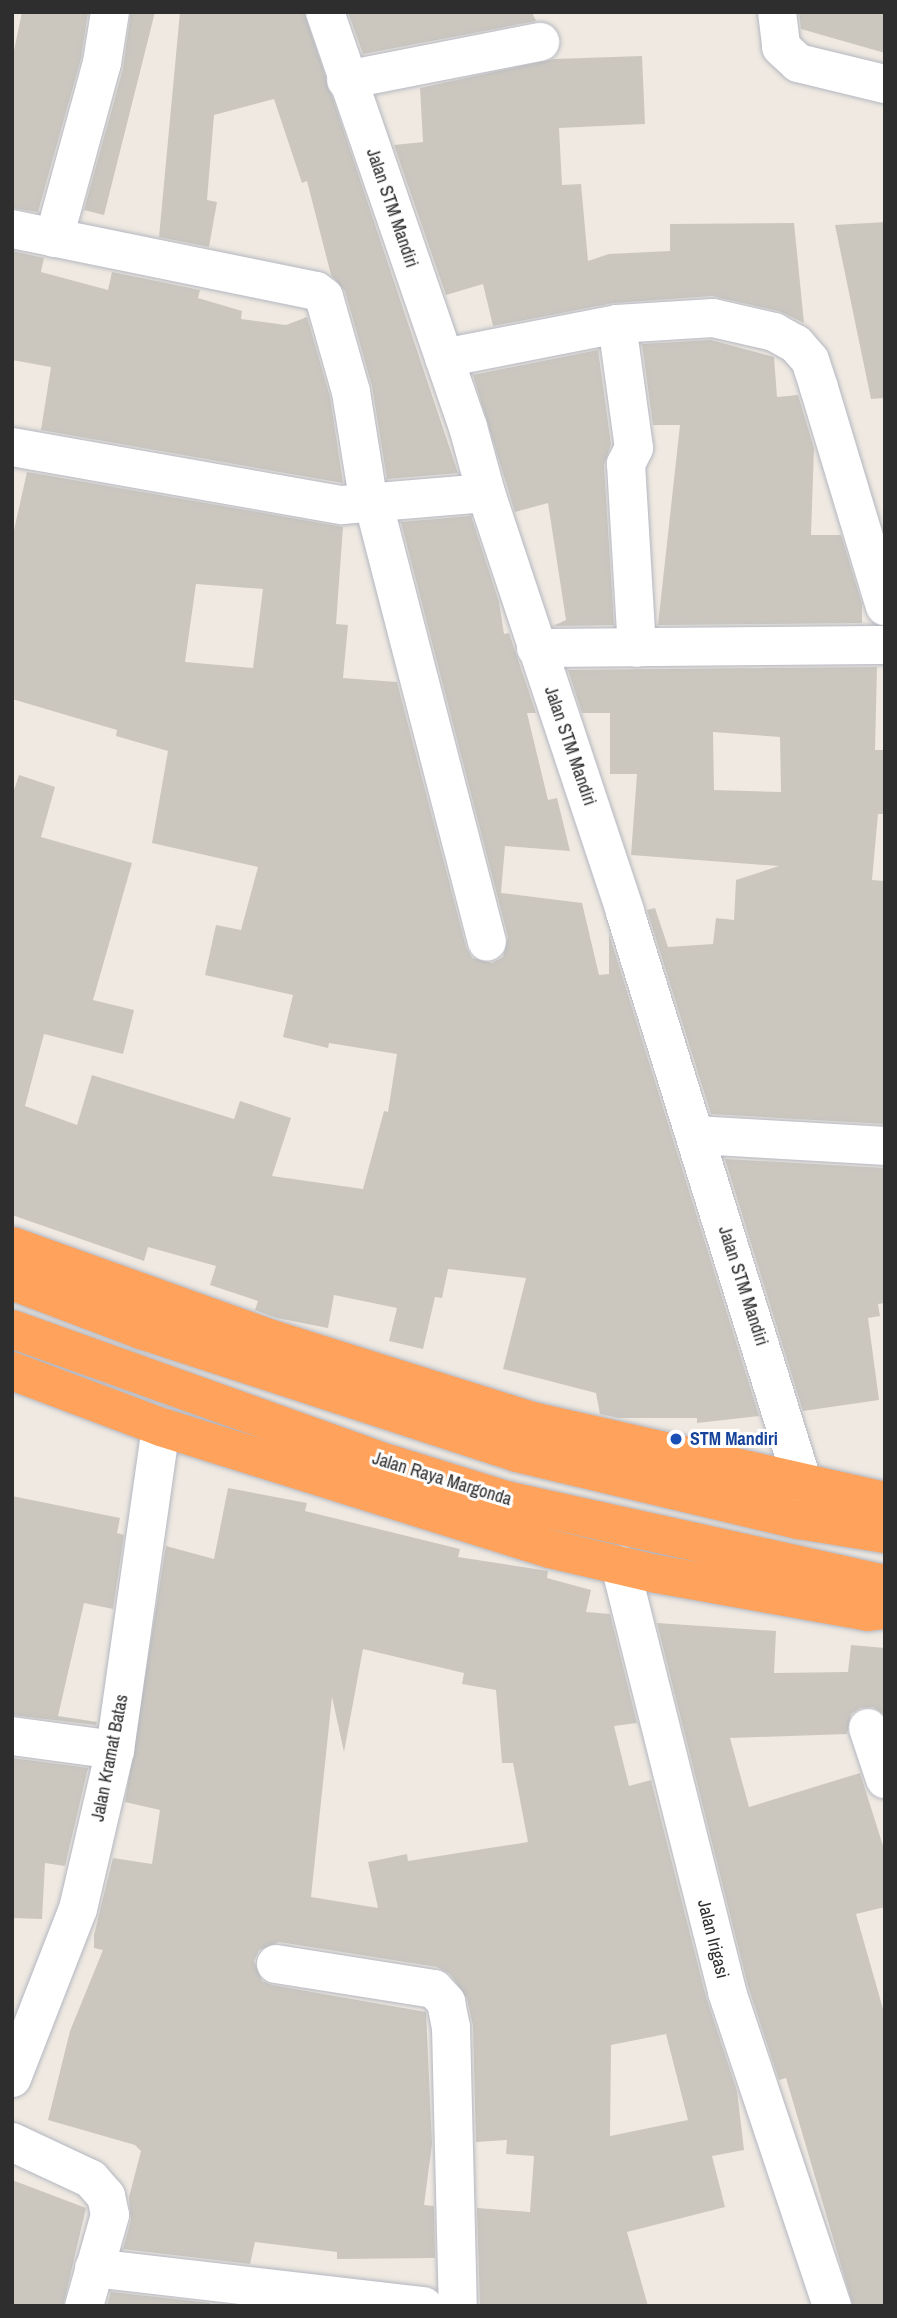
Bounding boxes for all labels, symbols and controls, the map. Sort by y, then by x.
street label: Jalan STM Mandiri [361,146,423,270]
street label: Jalan STM Mandiri [539,684,601,808]
street label: Jalan STM Mandiri [713,1223,773,1349]
place label: STM Mandiri [690,1428,778,1450]
marker: STM Mandiri [668,1431,684,1447]
street label: Jalan Raya Margonda [370,1448,514,1510]
street label: Jalan Kramat Batas [87,1693,133,1823]
street label: Jalan Irigasi [693,1897,733,1981]

